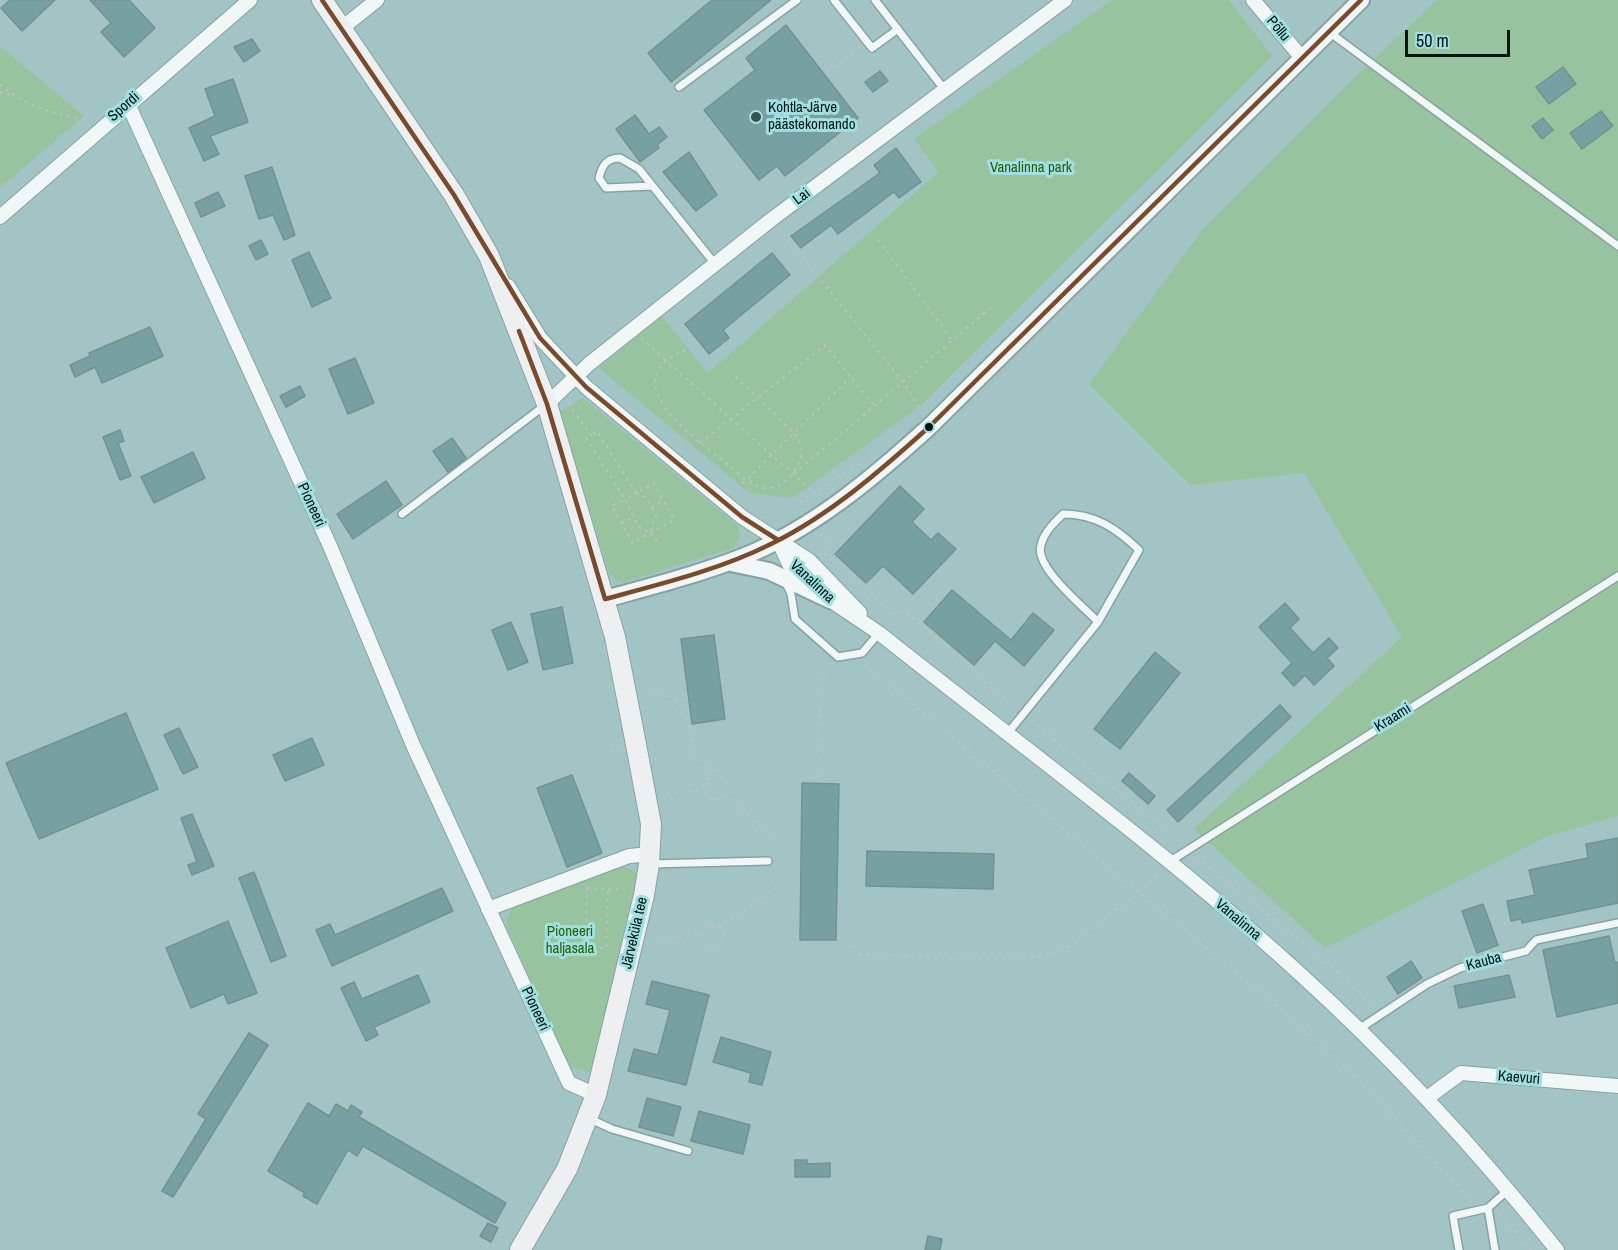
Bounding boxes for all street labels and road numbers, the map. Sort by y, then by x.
street label: Põllu [1262,13,1294,45]
street label: Spordi [104,88,144,126]
street label: Lai [790,185,814,209]
street label: Pioneeri [293,480,329,530]
street label: Vanalinna [786,557,838,607]
street label: Kraami [1371,700,1415,736]
street label: Järveküla tee [618,895,652,971]
street label: Vanalinna [1211,896,1265,944]
street label: Kauba [1464,949,1504,975]
street label: Pioneeri [517,984,553,1034]
street label: Kaevuri [1497,1067,1541,1089]

